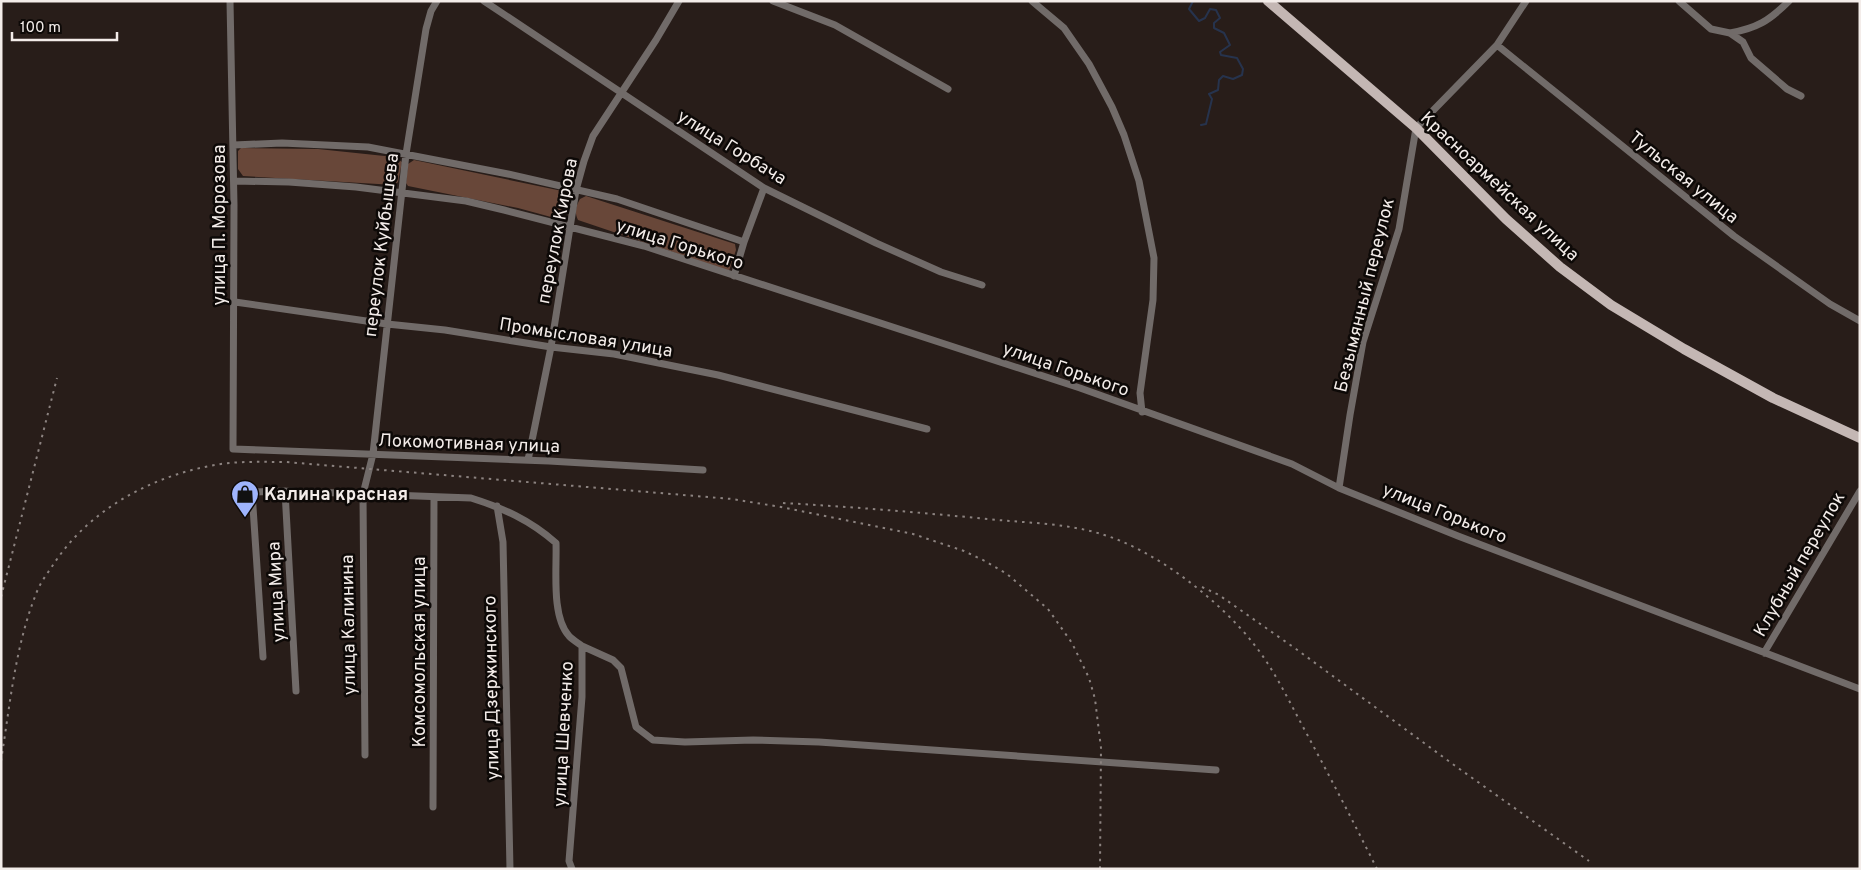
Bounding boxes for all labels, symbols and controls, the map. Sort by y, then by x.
scale bar [12,10,118,42]
text: 100 m [20,19,61,38]
street label: улица Горбача [672,105,790,191]
street label: Красноармейская улица [1415,107,1583,267]
street label: Тульская улица [1624,127,1743,229]
street label: улица П. Морозова [209,144,232,306]
street label: переулок Куйбышева [360,152,405,338]
street label: переулок Кирова [533,156,584,306]
street label: Безымянный переулок [1330,196,1401,395]
street label: улица Горького [613,215,746,276]
street label: Промысловая улица [497,313,674,364]
street label: улица Горького [999,338,1132,403]
street label: Локомотивная улица [378,430,560,459]
shop icon: Калина красная [230,479,260,518]
street label: улица Горького [1379,479,1510,550]
place label: Калина красная [264,484,408,507]
street label: Клубный переулок [1749,488,1851,641]
street label: улица Мира [263,541,292,643]
street label: улица Калинина [337,554,362,696]
street label: Комсомольская улица [409,557,432,747]
street label: улица Дзержинского [479,595,506,781]
street label: улица Шевченко [549,661,580,808]

